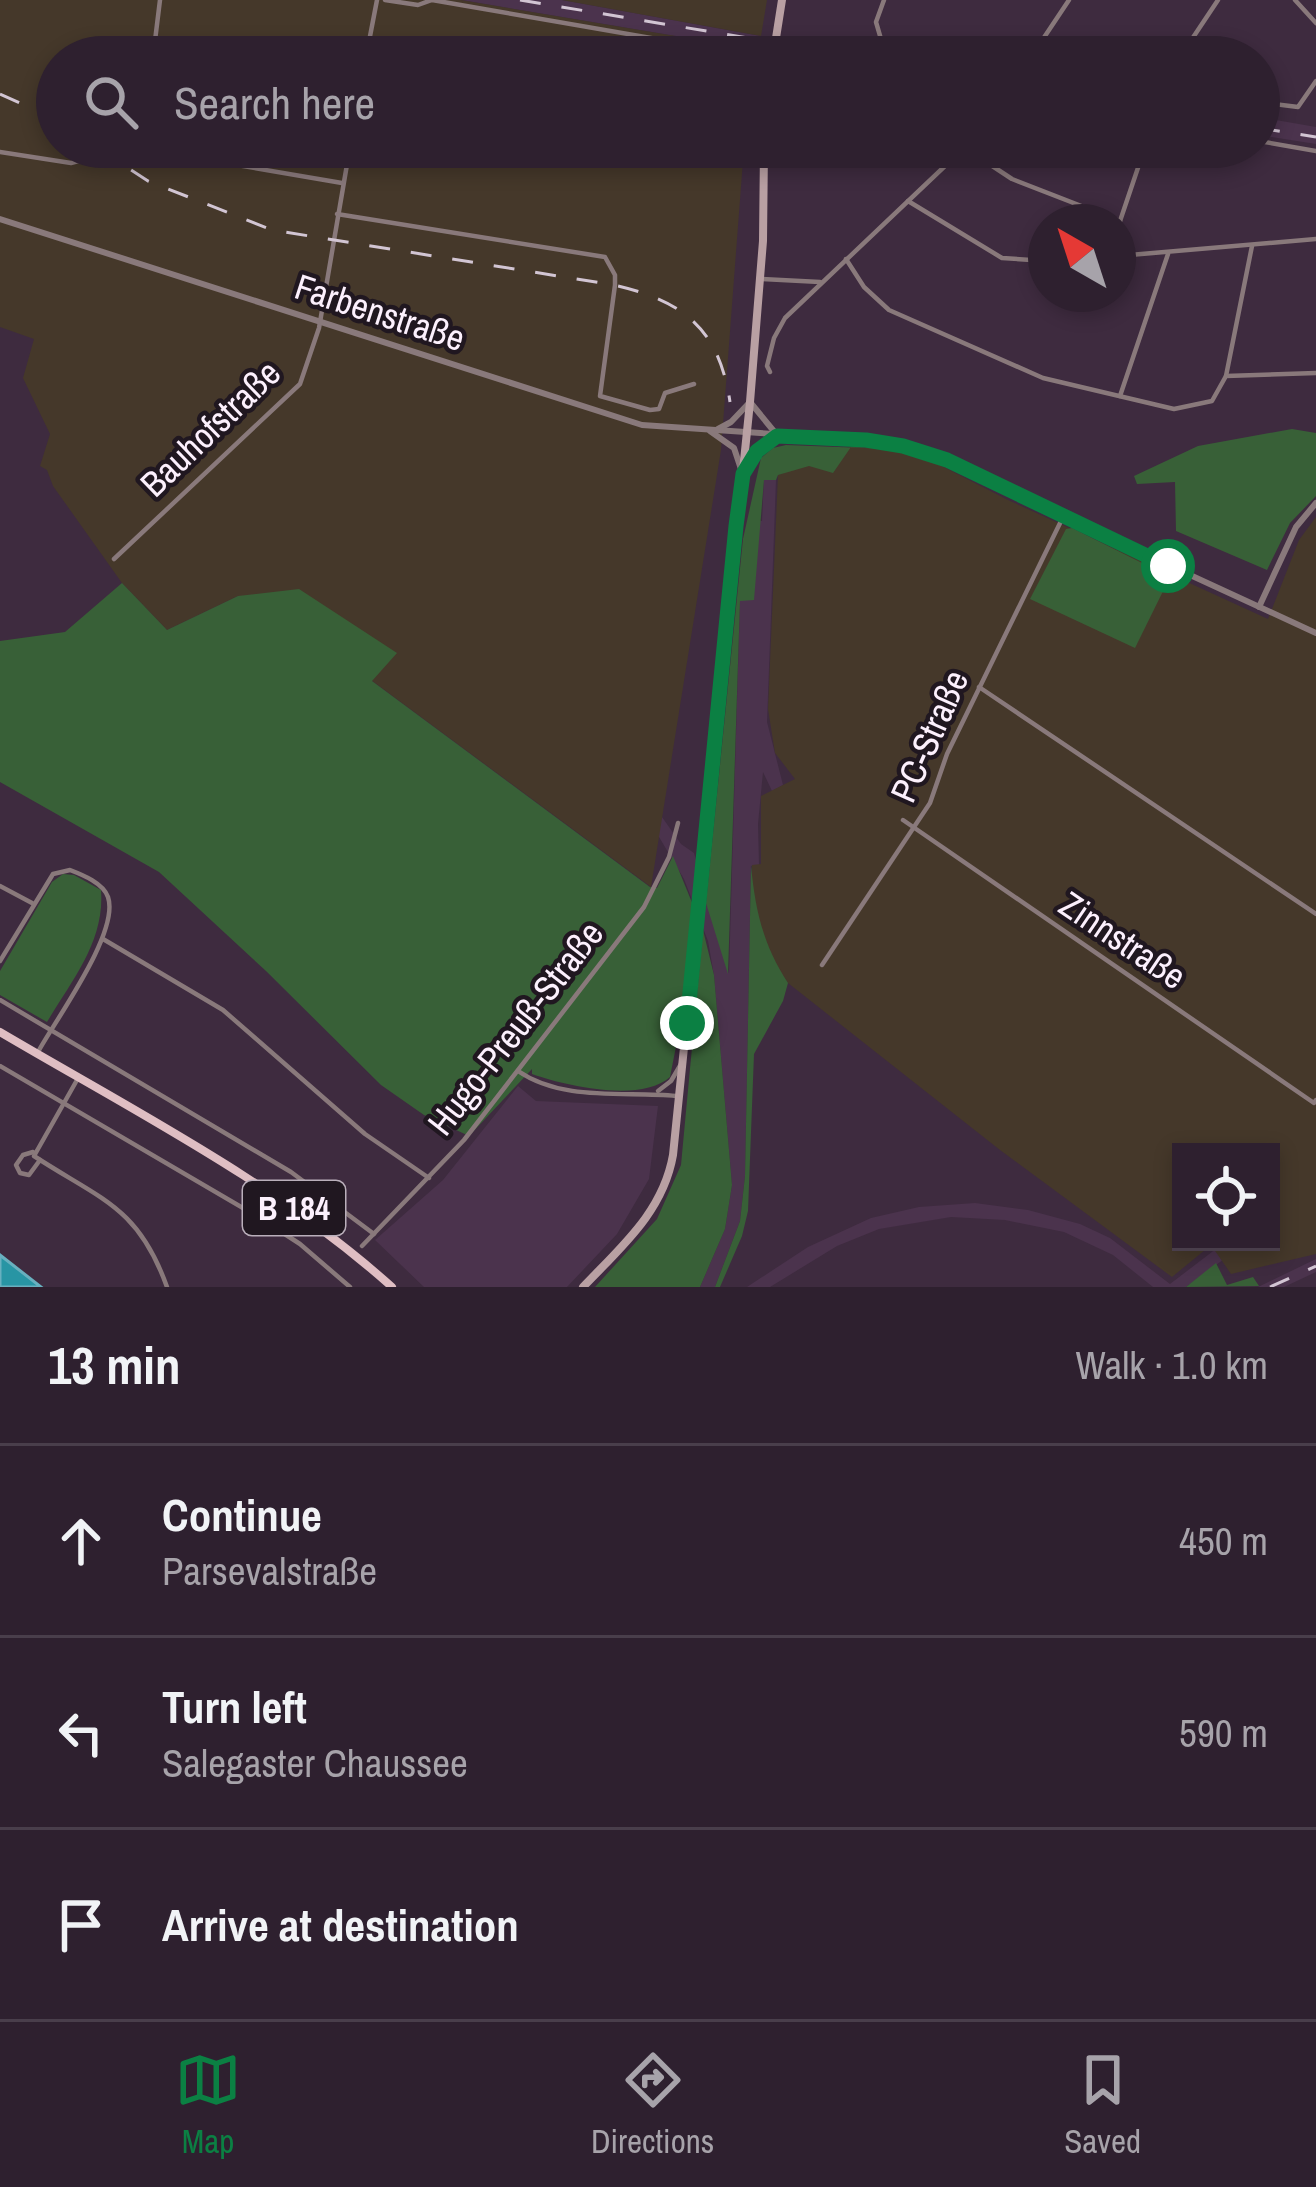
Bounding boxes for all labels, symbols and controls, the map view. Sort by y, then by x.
search box [36,36,1280,168]
icon: search [78,69,144,135]
text: Search here [174,72,375,133]
north arrow [1028,204,1136,312]
street label: Farbenstraße [289,262,471,362]
street label: Bauhofstraße [130,349,290,507]
route start [1141,539,1195,593]
street label: PC-Straße [879,663,979,809]
street label: Zinnstraße [1050,880,1196,1000]
street label: Hugo-Preuß-Straße [416,911,614,1145]
route end [660,996,714,1050]
map controls [1172,1143,1280,1251]
button: locate [1172,1143,1280,1251]
road number: B 184 [243,1181,345,1235]
text: 13 min [48,1331,181,1400]
text: Walk · 1.0 km [1075,1339,1268,1391]
text: Continue [162,1484,322,1545]
icon: ahead [48,1508,114,1574]
text: 450 m [1179,1515,1268,1567]
text: Parsevalstraße [162,1545,377,1597]
text: Turn left [162,1676,307,1737]
icon: left [48,1700,114,1766]
text: 590 m [1179,1707,1268,1759]
text: Salegaster Chaussee [162,1737,468,1789]
icon: arrive [48,1892,114,1958]
text: Arrive at destination [162,1894,519,1955]
tab: Map [175,2047,241,2163]
tab: Directions [591,2047,714,2163]
tab: Saved [1064,2047,1141,2163]

